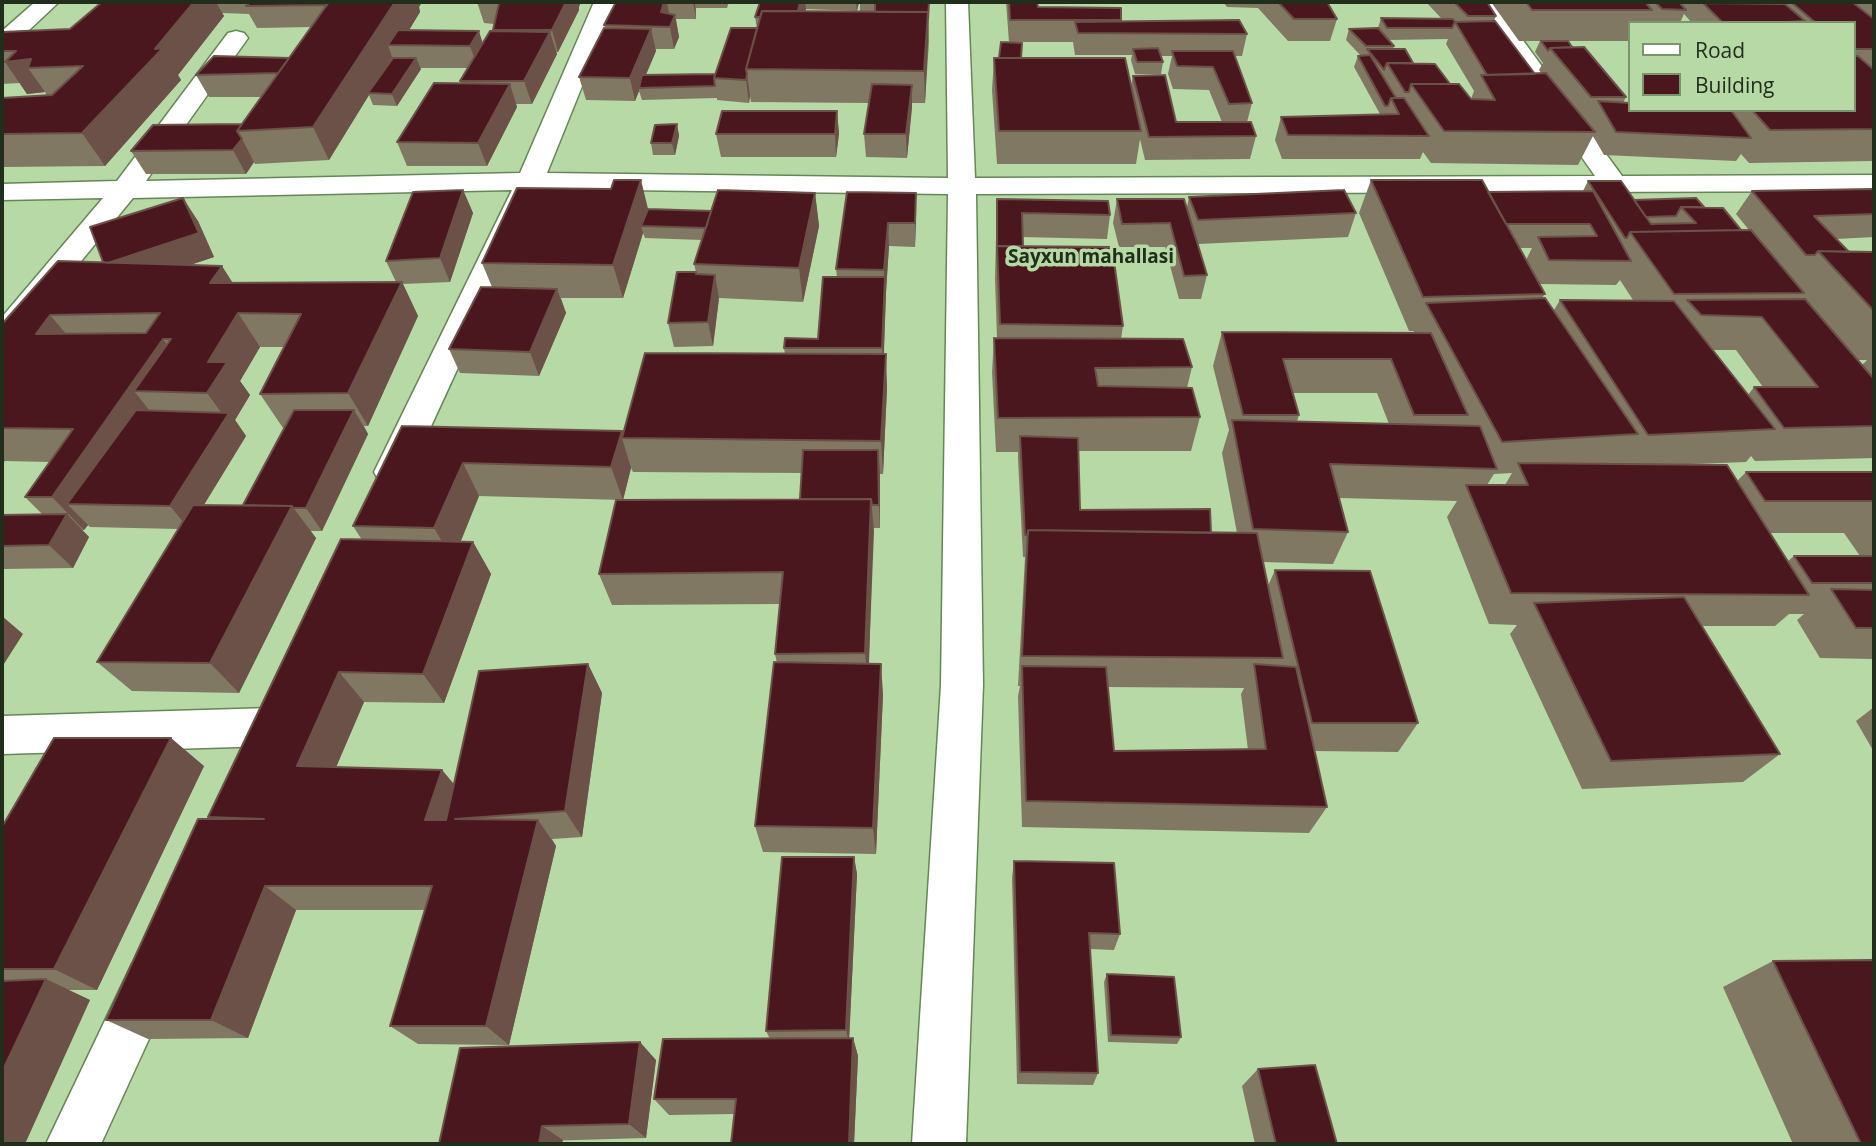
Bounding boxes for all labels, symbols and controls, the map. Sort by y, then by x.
legend [1628,21,1855,112]
text: Road [1695,36,1745,64]
text: Building [1695,71,1774,99]
district label: Sayxun mahallasi [1008,247,1174,269]

